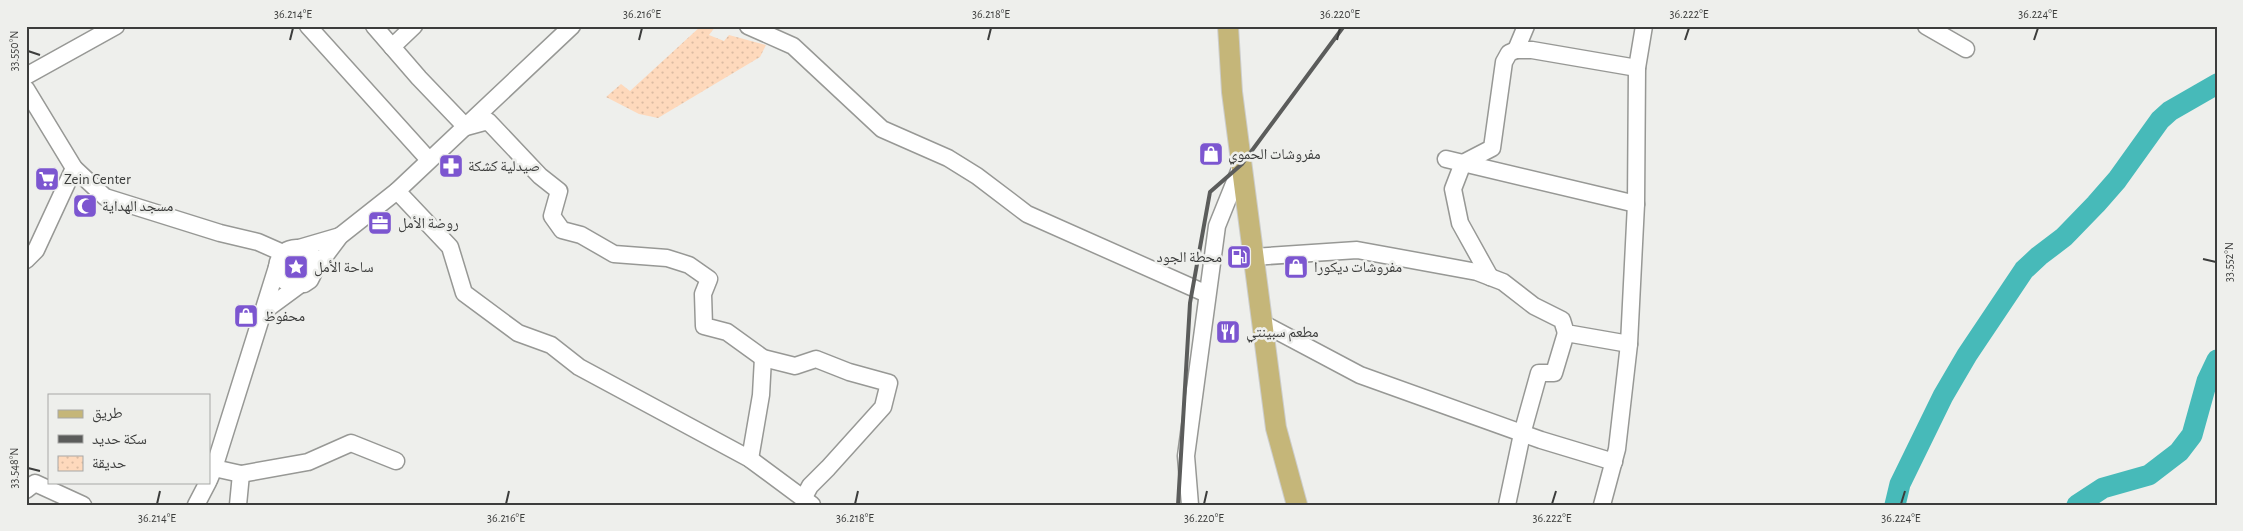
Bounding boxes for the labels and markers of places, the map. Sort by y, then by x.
shop icon: مفروشات الحموي [1198,141,1224,167]
place label: مفروشات الحموي [1228,147,1321,165]
pharmacy icon: صيدلية كشكة [438,153,464,179]
place label: صيدلية كشكة [468,159,540,174]
supermarket icon: Zein Center [34,166,60,192]
place label: Zein Center [64,172,131,187]
mosque icon: مسجد الهداية [72,193,98,219]
place label: مسجد الهداية [102,199,174,215]
office icon: روضة الأمل [367,210,393,236]
place label: روضة الأمل [398,216,459,233]
fuel station icon: محطة الجود [1226,244,1252,270]
place label: محطة الجود [1157,250,1222,266]
place icon: ساحة الأمل [283,254,309,280]
shop icon: مفروشات ديكورا [1283,254,1309,280]
place label: ساحة الأمل [314,260,374,277]
place label: مفروشات ديكورا [1314,260,1402,276]
shop icon: محفوظ [233,303,259,329]
place label: محفوظ [264,309,305,325]
restaurant icon: مطعم سبينتي [1215,319,1241,345]
place label: مطعم سبينتي [1246,325,1319,343]

